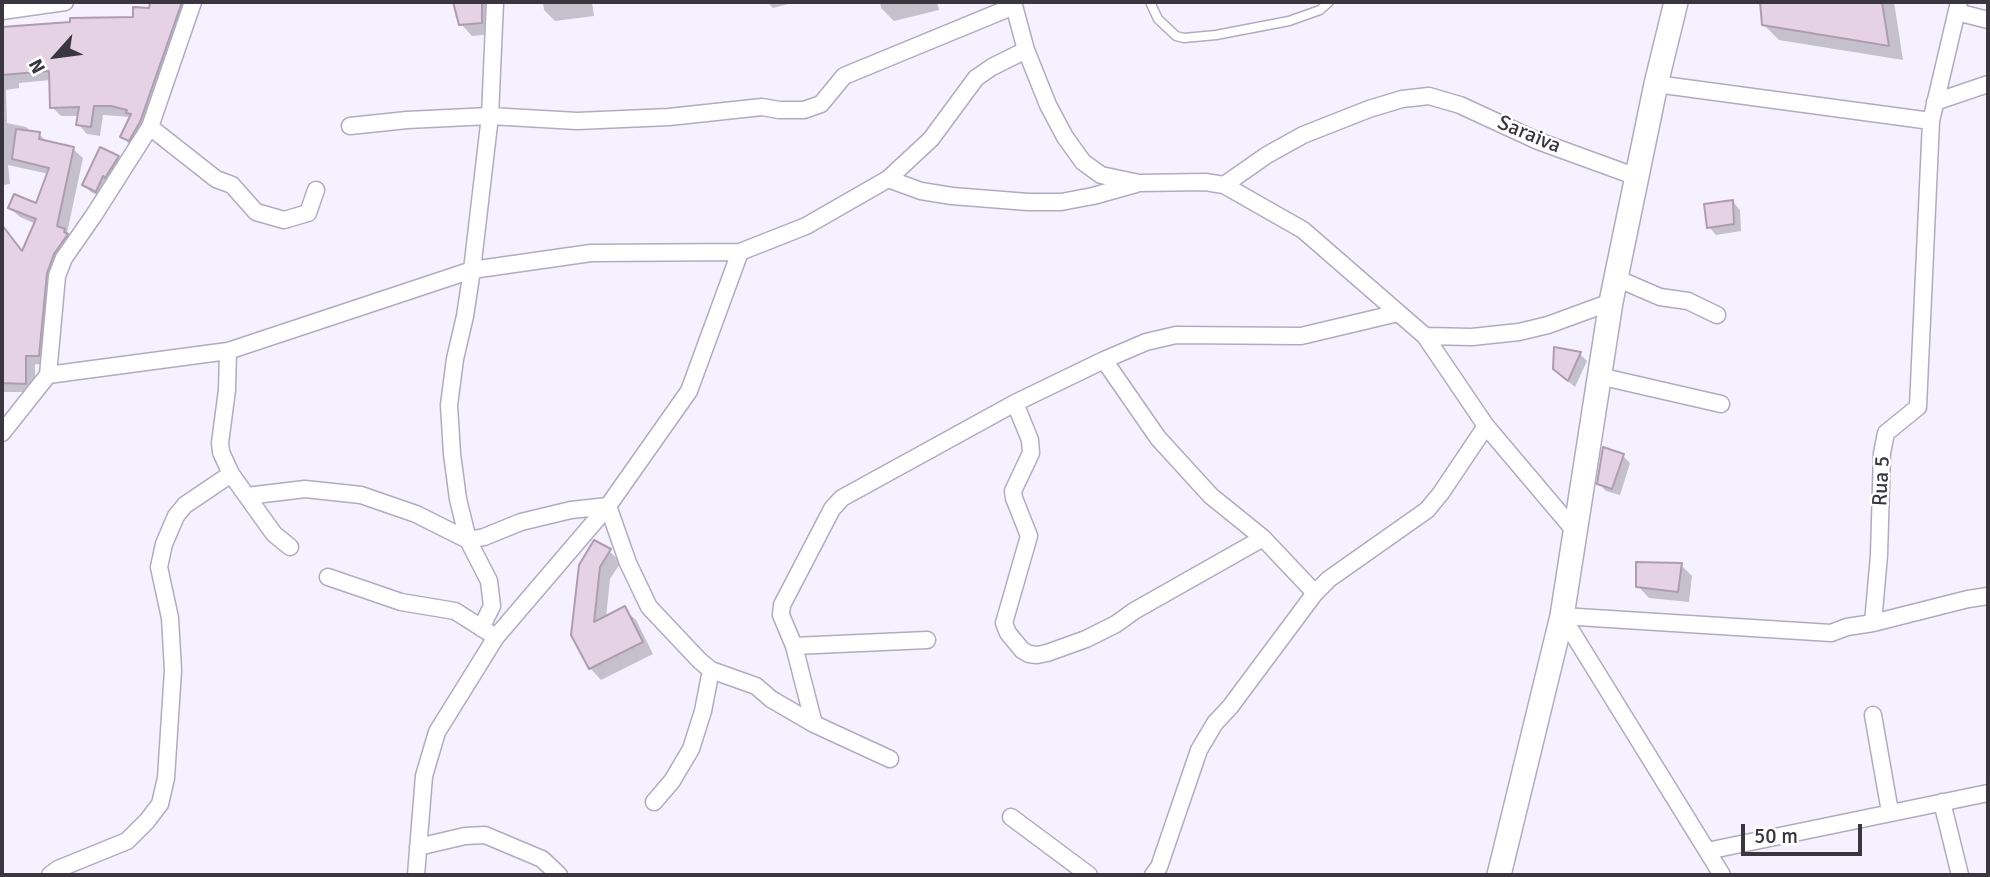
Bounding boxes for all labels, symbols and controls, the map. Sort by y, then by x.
north arrow [21,21,91,91]
text: N [24,54,51,77]
street label: Saraiva [1494,110,1564,160]
street label: Rua 5 [1868,455,1896,507]
scale bar [1745,810,1866,854]
text: 50 m [1754,823,1798,849]

